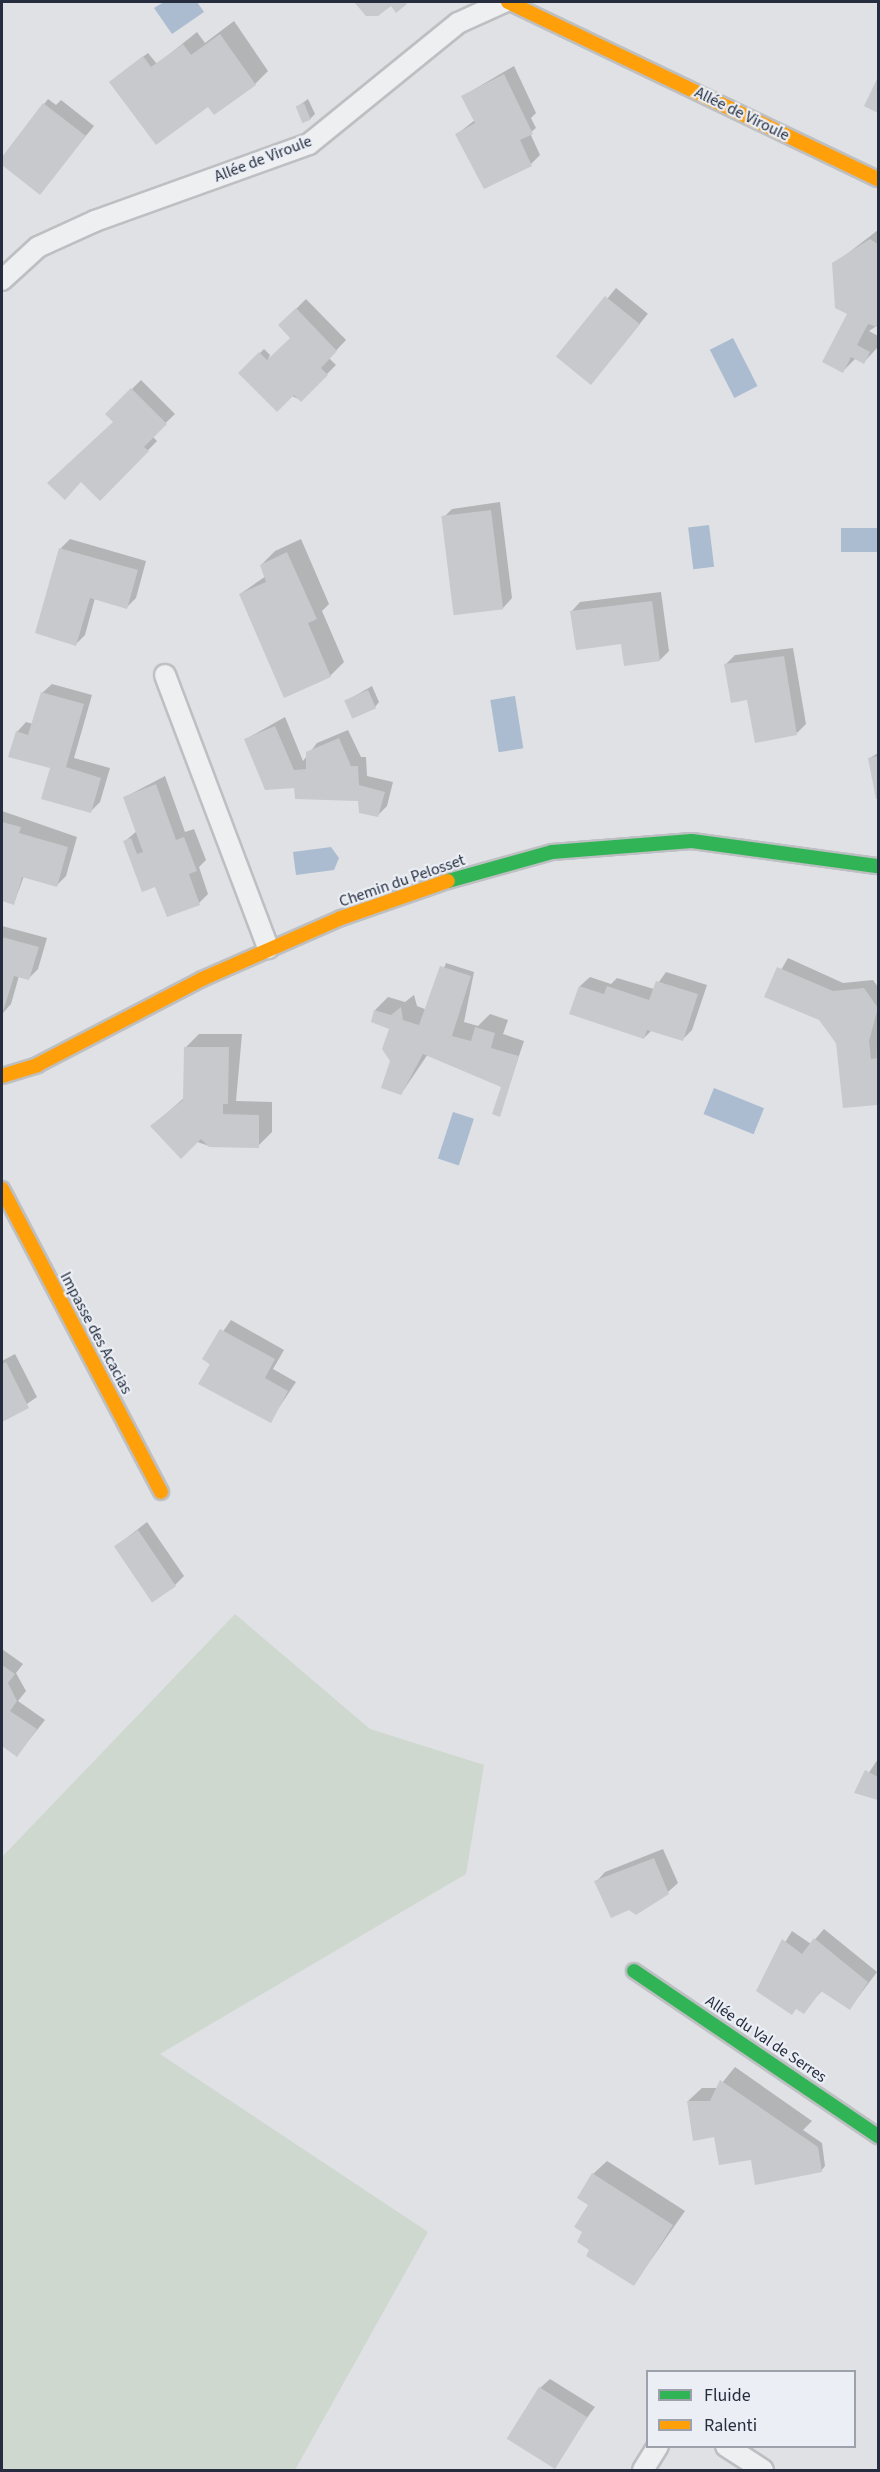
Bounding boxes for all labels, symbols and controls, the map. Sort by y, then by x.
street label: Allée de Viroule [692,83,792,145]
street label: Allée de Viroule [212,132,314,186]
street label: Chemin du Pelosset [337,850,467,912]
street label: Impasse des Acacias [56,1269,136,1397]
street label: Allée du Val de Serres [702,1991,830,2087]
legend [646,2370,856,2448]
text: Fluide [704,2383,751,2408]
text: Ralenti [704,2413,757,2438]

